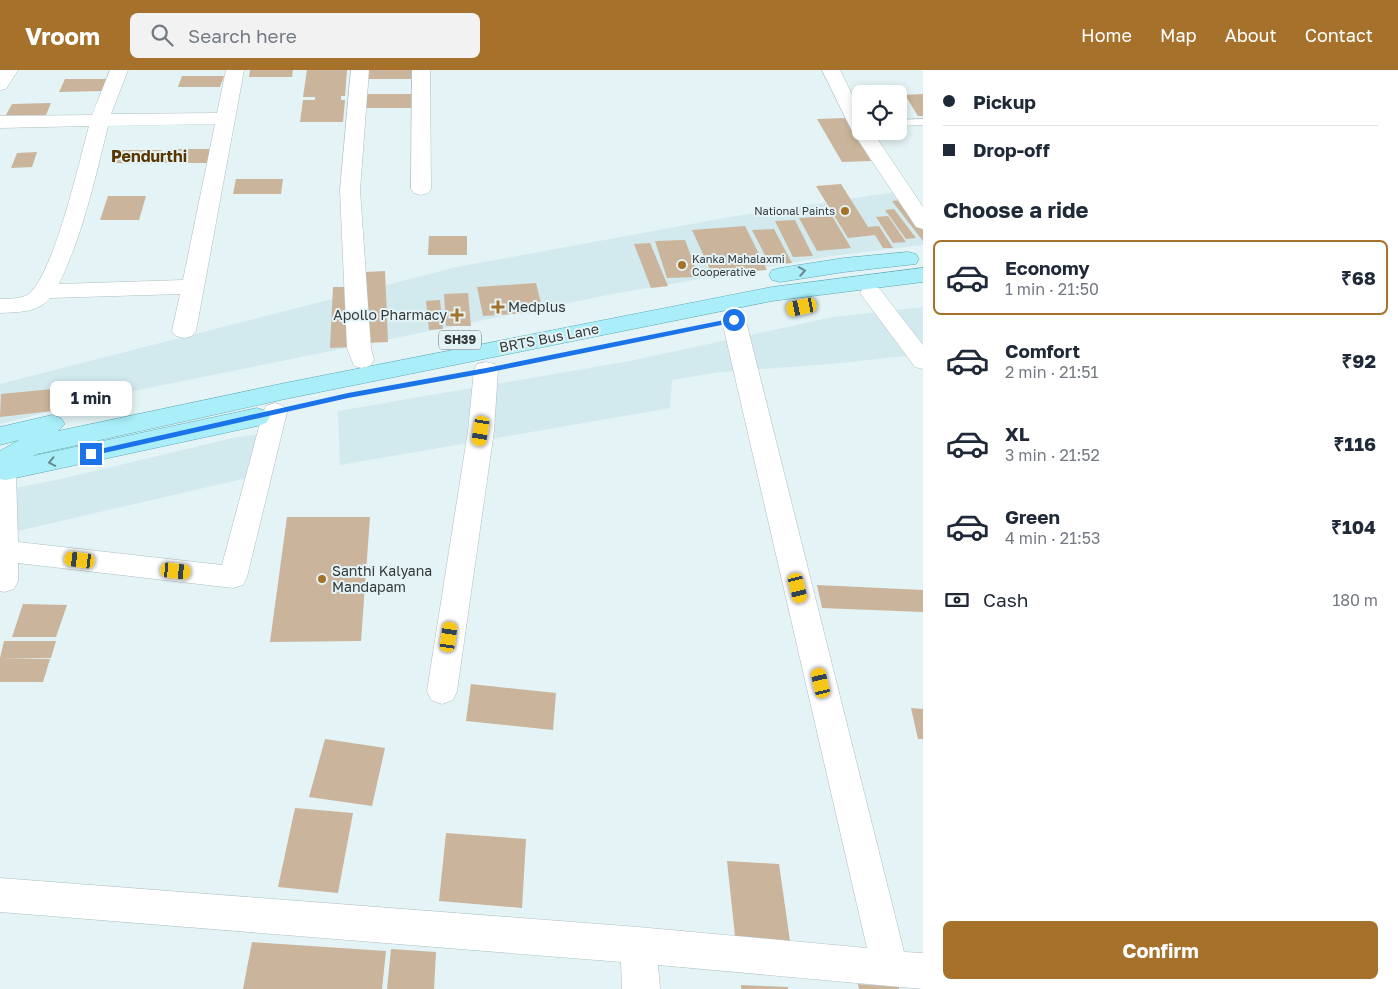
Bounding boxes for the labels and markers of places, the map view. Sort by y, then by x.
place label: National Paints [754,204,835,217]
marker: National Paints [839,205,851,217]
place label: Kanka Mahalaxmi Cooperative [692,252,785,278]
marker: Kanka Mahalaxmi Cooperative [676,259,688,271]
place label: Medplus [508,298,566,315]
marker: Medplus [492,301,504,313]
place label: Apollo Pharmacy [333,306,447,323]
marker: Apollo Pharmacy [451,309,463,321]
place label: Santhi Kalyana Mandapam [332,562,432,595]
marker: Santhi Kalyana Mandapam [316,573,328,585]

